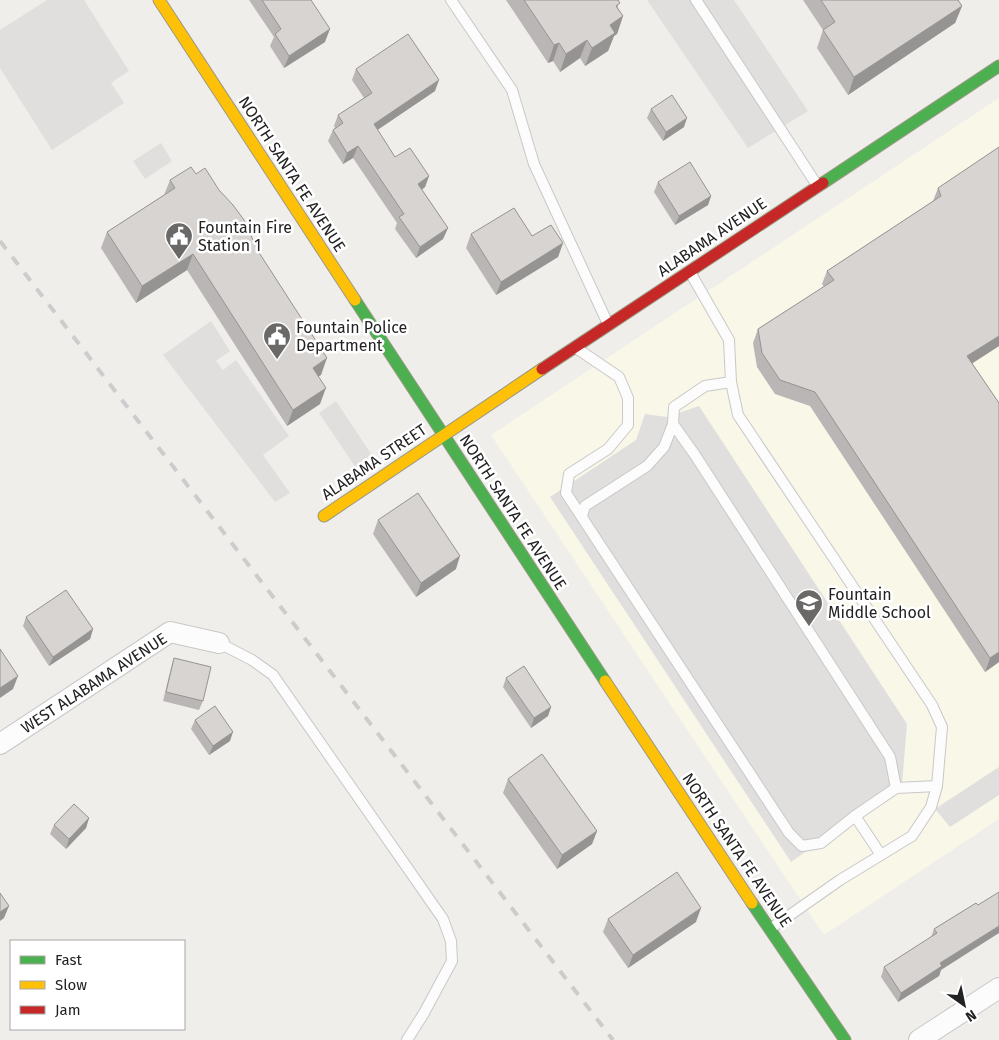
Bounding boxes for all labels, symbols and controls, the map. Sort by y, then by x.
street label: NORTH SANTA FE AVENUE [235,93,349,255]
street label: ALABAMA AVENUE [654,193,770,281]
place label: Fountain Fire Station 1 [198,218,292,255]
public building icon: Fountain Fire Station 1 [164,221,194,260]
place label: Fountain Police Department [296,318,407,355]
public building icon: Fountain Police Department [262,321,292,360]
street label: ALABAMA STREET [318,419,431,504]
street label: NORTH SANTA FE AVENUE [456,431,570,593]
place label: Fountain Middle School [828,585,931,622]
school or university icon: Fountain Middle School [794,588,824,627]
street label: WEST ALABAMA AVENUE [18,629,170,737]
street label: NORTH SANTA FE AVENUE [678,769,796,931]
legend [10,940,185,1030]
text: Fast [55,951,82,969]
text: Slow [55,976,87,994]
north arrow [939,980,989,1030]
text: Jam [55,1001,81,1019]
text: N [962,1006,979,1025]

